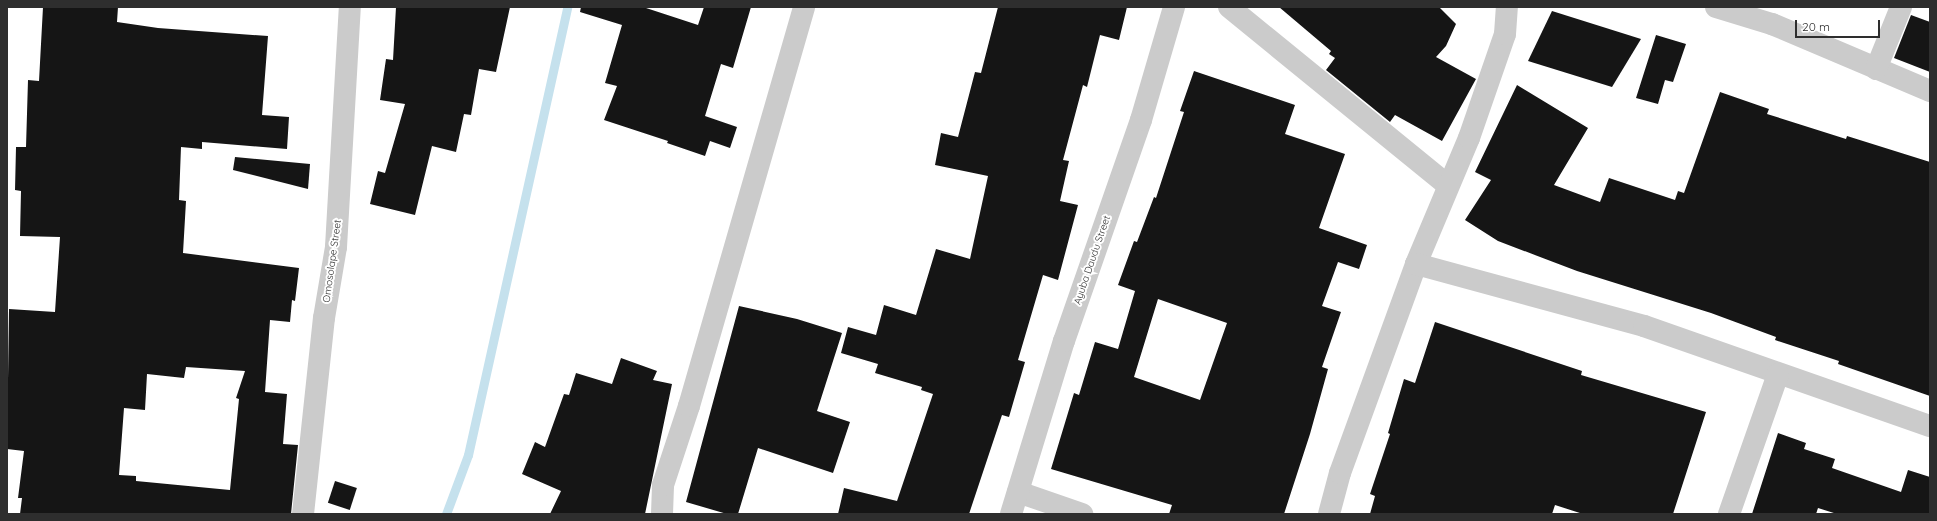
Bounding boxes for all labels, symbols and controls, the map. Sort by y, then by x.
scale bar [1797,12,1882,38]
text: 20 m [1802,19,1830,34]
street label: Ayuba Daudu Street [1071,214,1113,306]
street label: Omosolape Street [320,219,344,303]

